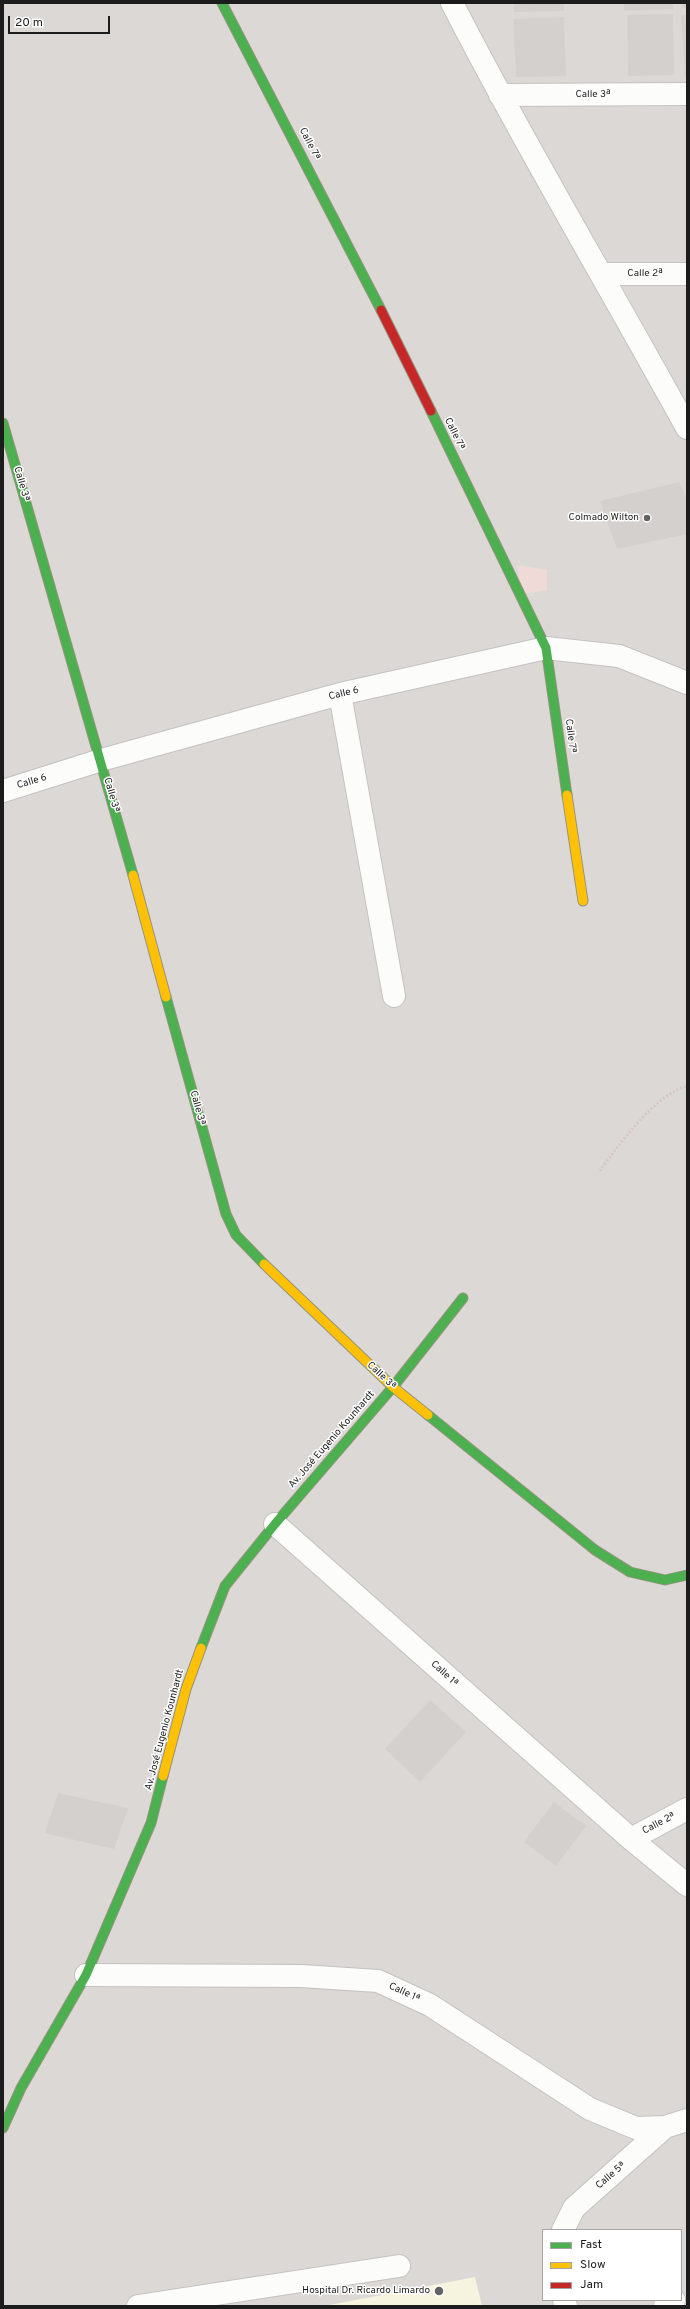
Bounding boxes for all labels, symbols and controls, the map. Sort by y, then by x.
scale bar [10,8,112,34]
text: 20 m [15,15,43,31]
street label: Calle 3ª [575,89,611,101]
street label: Calle 7ª [296,126,322,162]
street label: Calle 2ª [627,268,663,280]
street label: Calle 7ª [441,416,467,452]
street label: Calle 3ª [10,465,32,503]
place label: Colmado Wilton [568,512,639,524]
marker: Colmado Wilton [642,513,652,523]
street label: Calle 6 [328,684,360,704]
street label: Calle 7ª [562,718,578,754]
street label: Calle 6 [16,772,48,792]
street label: Calle 3ª [100,776,122,814]
street label: Calle 3ª [187,1089,207,1127]
street label: Calle 3ª [364,1360,398,1392]
street label: Av. José Eugenio Kounhardt [287,1389,377,1491]
street label: Calle 1ª [428,1659,460,1689]
street label: Av. José Eugenio Kounhardt [143,1668,187,1792]
street label: Calle 2ª [641,1810,677,1838]
street label: Calle 1ª [387,1981,421,2005]
street label: Calle 5ª [594,2160,628,2192]
legend [542,2229,682,2301]
text: Fast [580,2237,602,2253]
text: Slow [580,2257,606,2273]
text: Jam [580,2277,603,2293]
place label: Hospital Dr. Ricardo Limardo [302,2285,430,2297]
marker: Hospital Dr. Ricardo Limardo [433,2285,445,2297]

